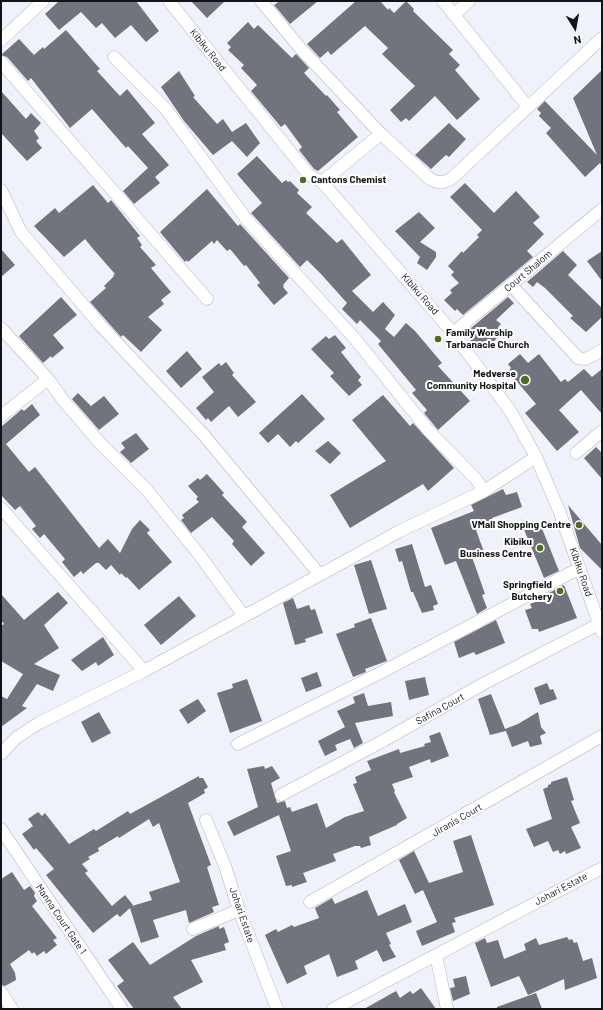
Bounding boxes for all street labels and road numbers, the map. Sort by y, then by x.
street label: Kibiku Road [187,26,229,74]
street label: Court Shalom [502,248,554,294]
street label: Kibiku Road [399,271,441,317]
street label: Kibiku Road [567,546,595,598]
street label: Safina Court [414,691,466,727]
street label: Jiranis Court [430,801,484,839]
street label: Johari Estate [532,870,590,908]
street label: Manna Court Gate 1 [33,882,89,956]
street label: Johari Estate [227,885,257,945]

